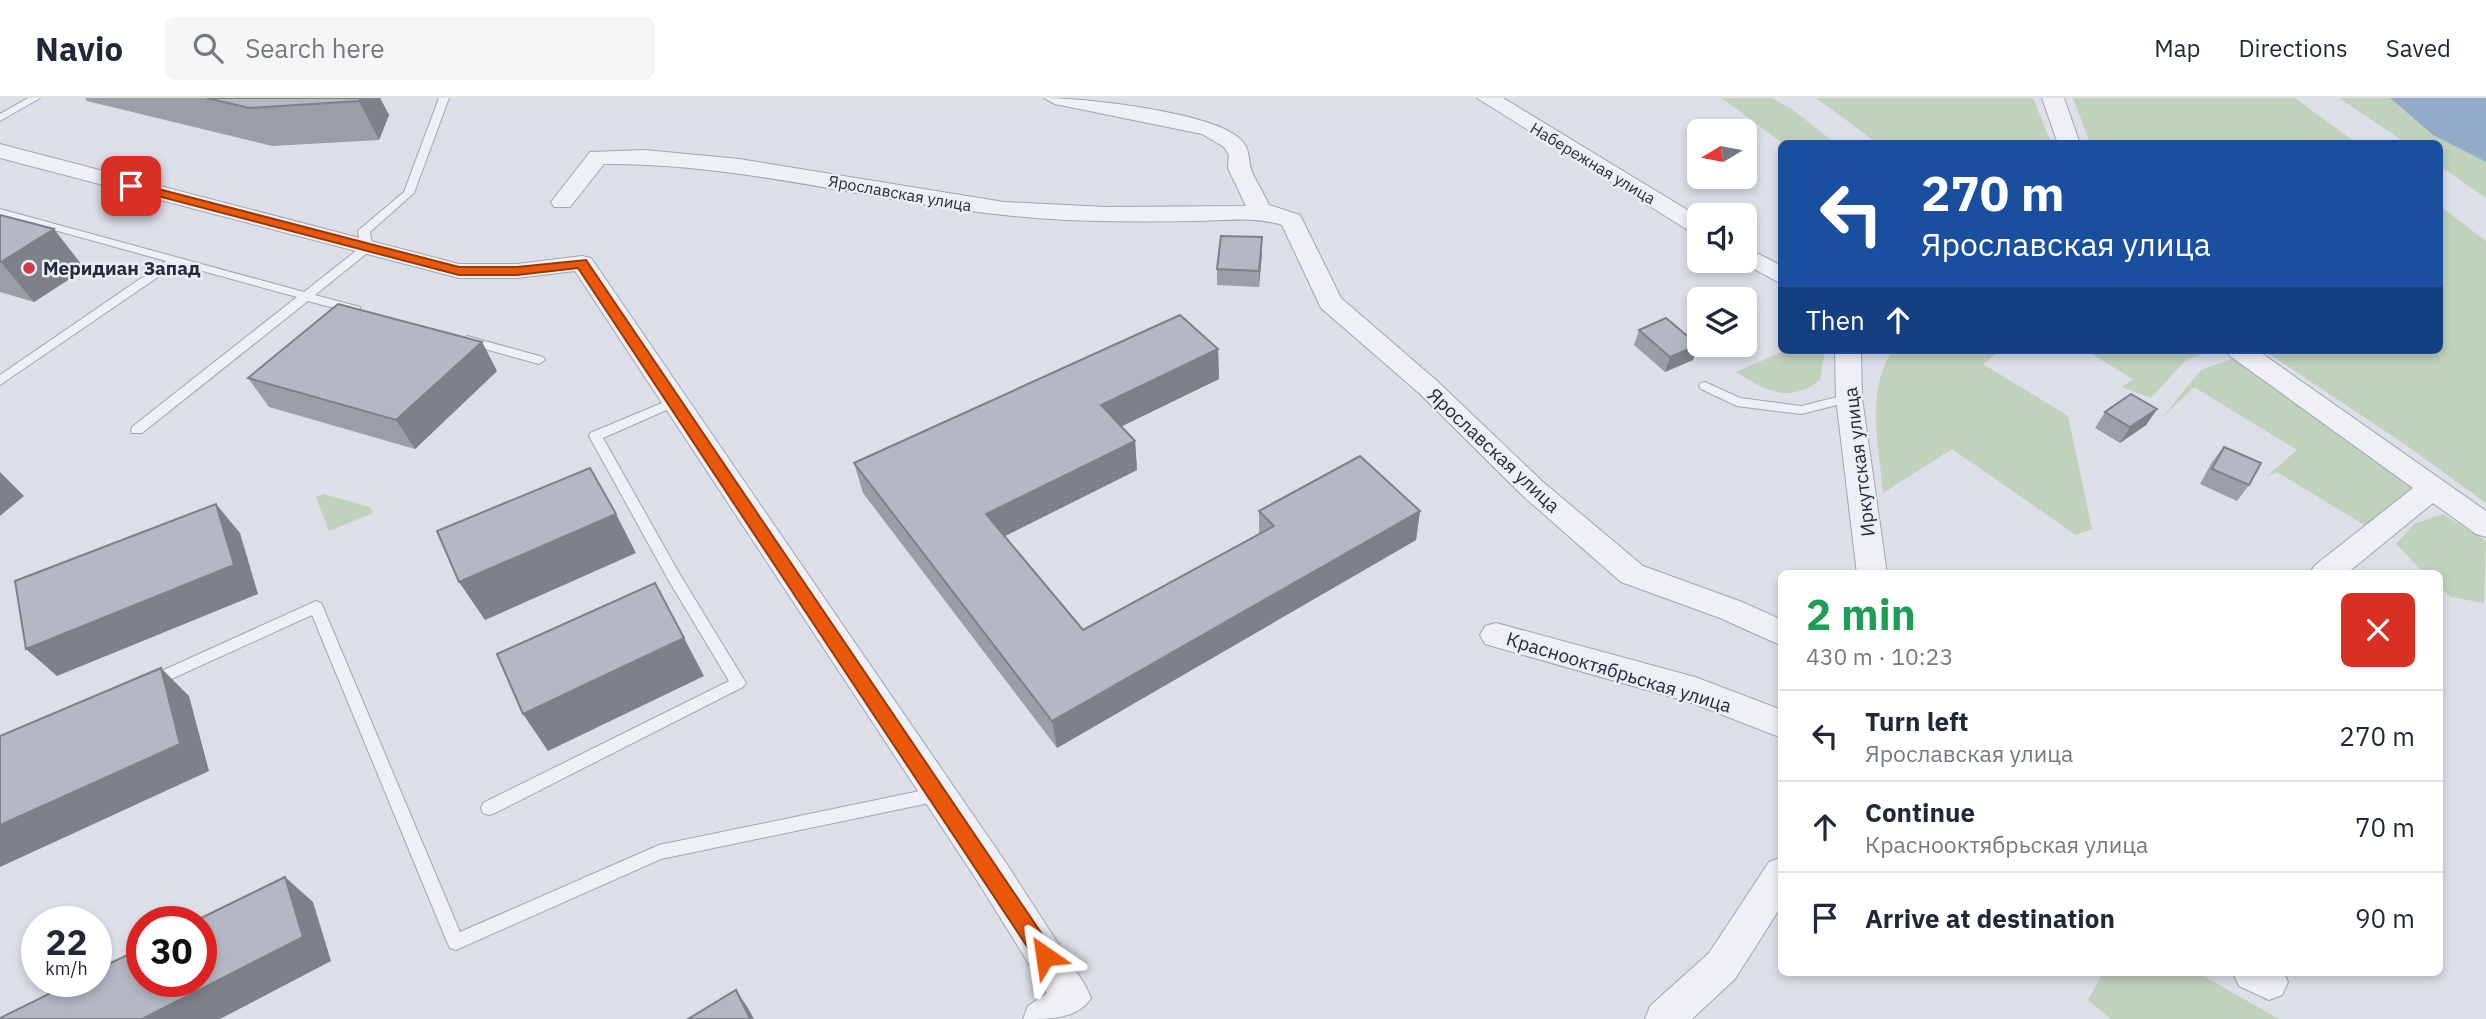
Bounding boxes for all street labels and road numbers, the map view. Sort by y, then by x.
street label: Набережная улица [1527,118,1660,209]
street label: Ярославская улица [827,171,974,216]
street label: Ярославская улица [1423,383,1565,517]
street label: Иркутская улица [1838,386,1880,538]
street label: Краснооктябрьская улица [1504,626,1734,718]

